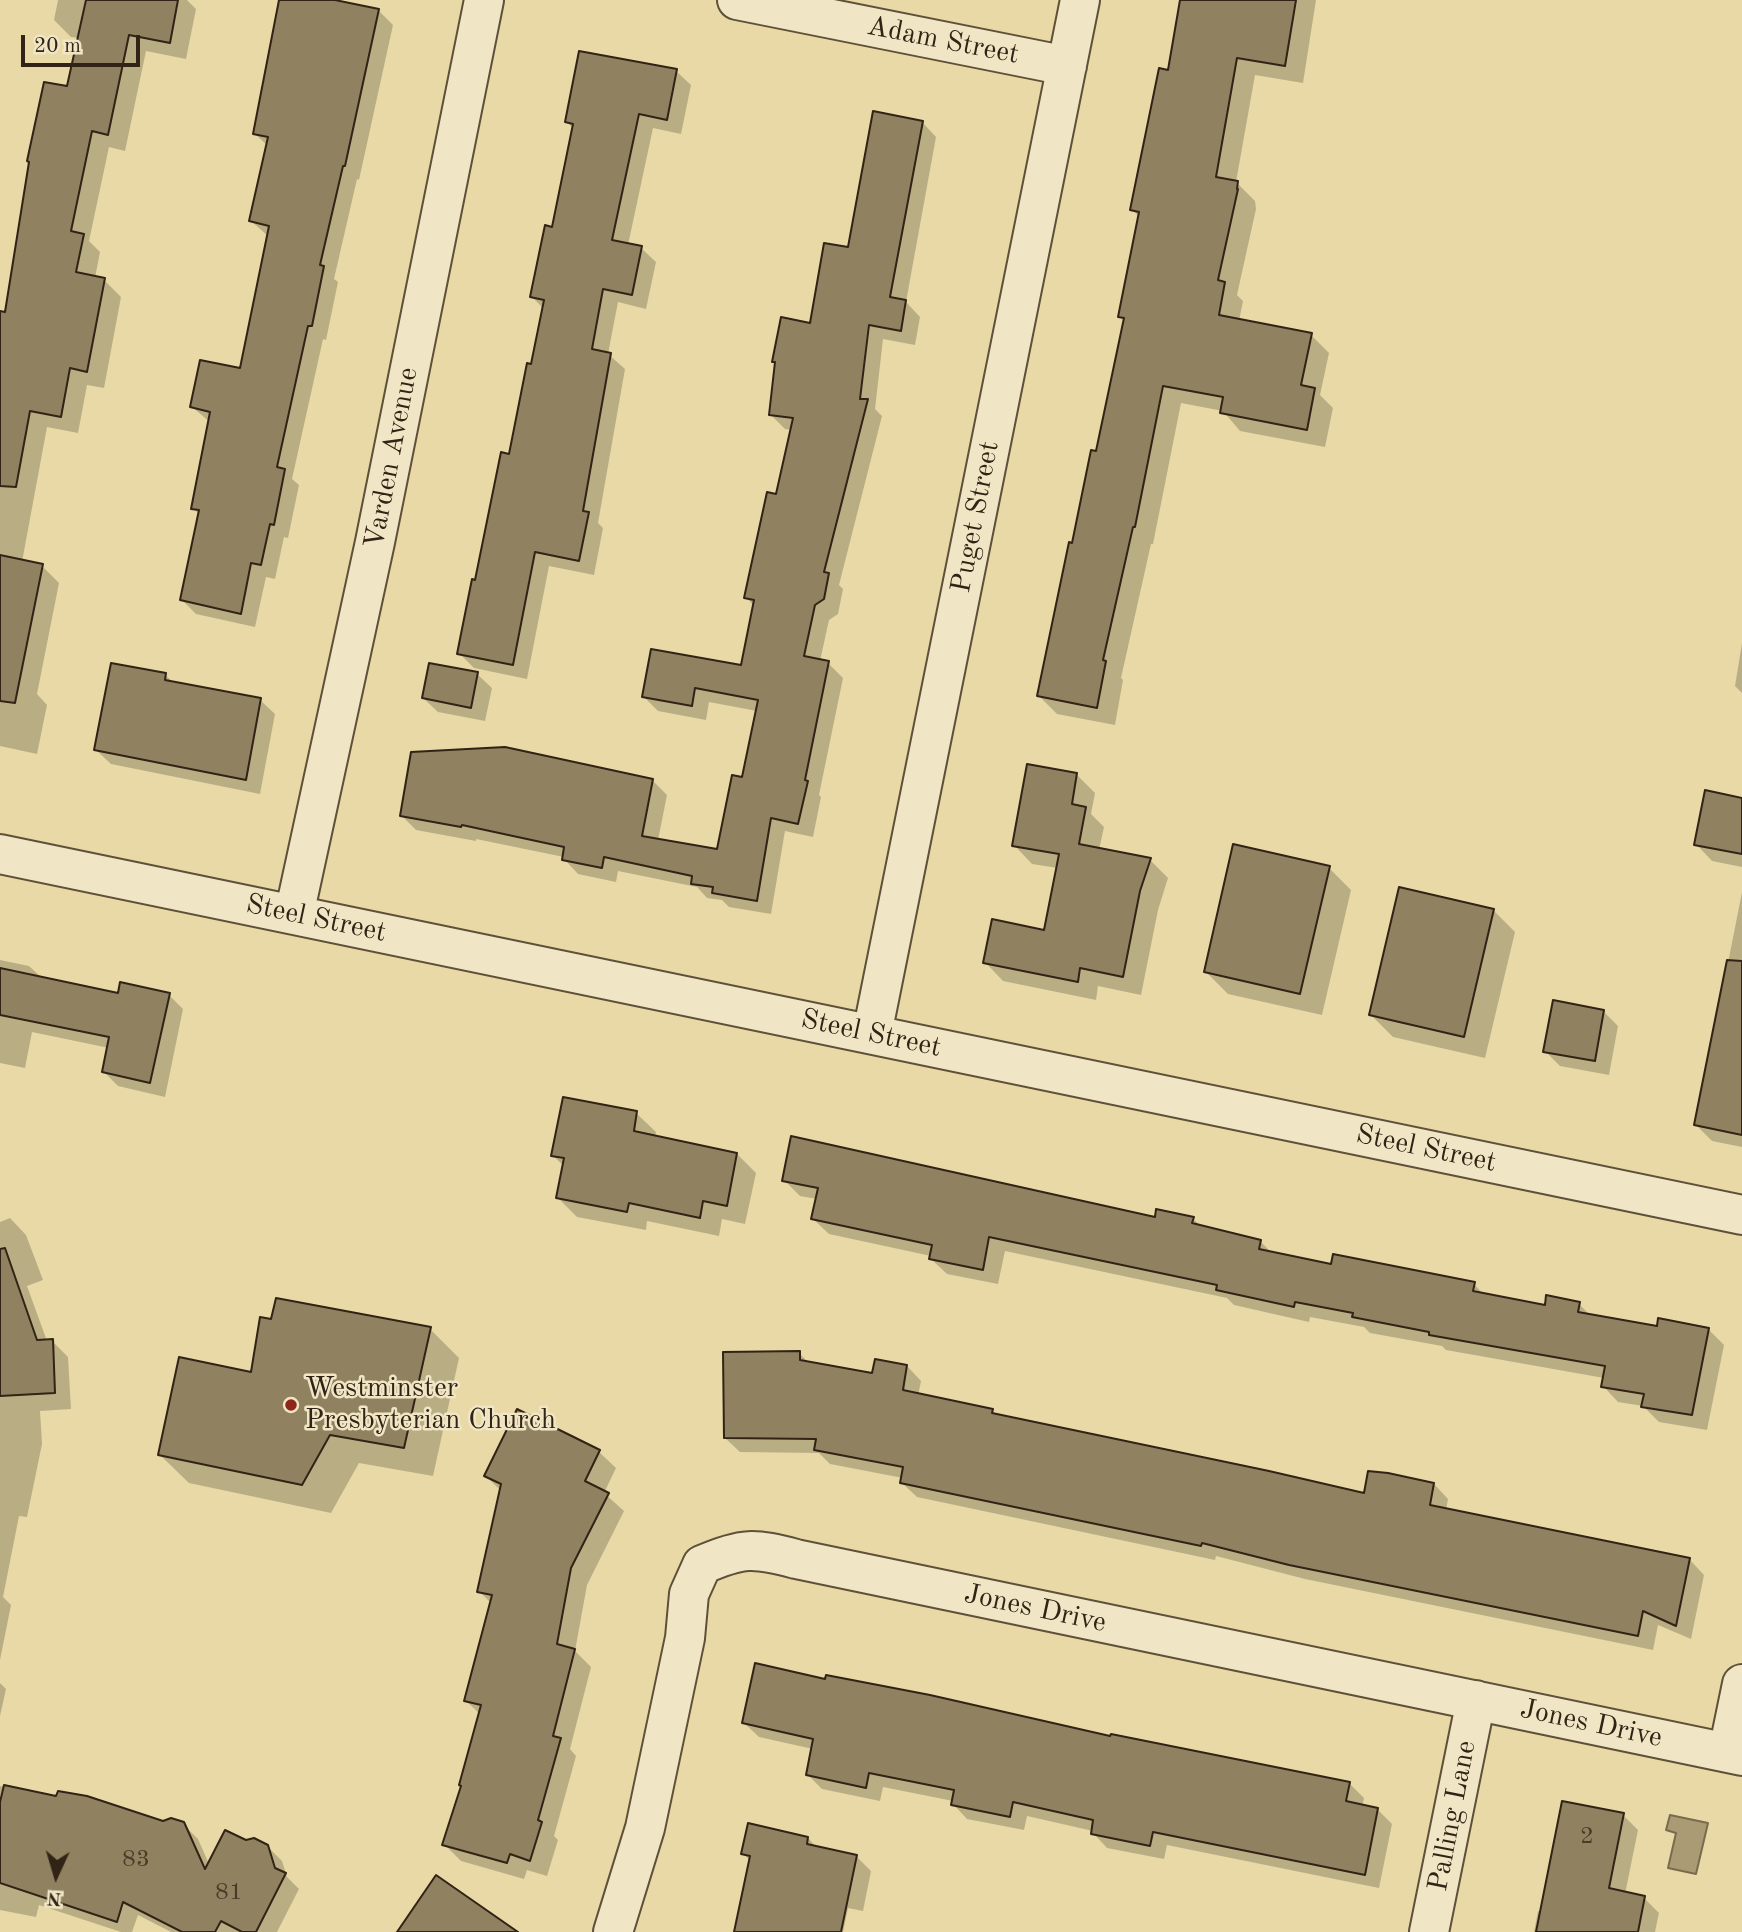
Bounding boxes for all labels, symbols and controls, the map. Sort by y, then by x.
street label: Adam Street [864,10,1022,72]
scale bar [24,21,144,65]
text: 20 m [34,36,81,57]
street label: Varden Avenue [358,364,426,552]
street label: Puget Street [945,438,1007,596]
street label: Steel Street [243,888,389,950]
street label: Steel Street [798,1003,944,1065]
street label: Steel Street [1353,1118,1499,1180]
place label: Westminster Presbyterian Church [305,1372,556,1438]
marker: Westminster Presbyterian Church [283,1397,299,1413]
street label: Jones Drive [961,1578,1109,1640]
street label: Jones Drive [1517,1693,1665,1755]
street label: Palling Lane [1422,1738,1484,1894]
house number: 2 [1580,1823,1594,1851]
north arrow [21,1841,91,1911]
house number: 83 [122,1846,150,1874]
house number: 81 [215,1879,243,1907]
text: N [47,1887,62,1907]

